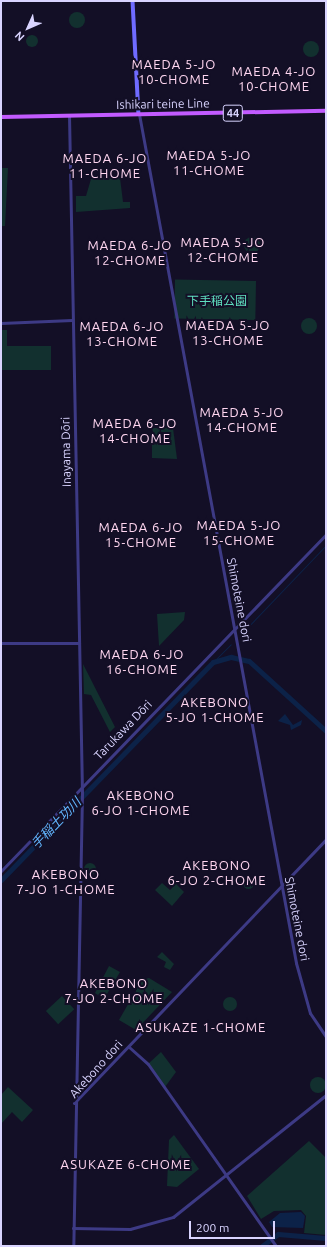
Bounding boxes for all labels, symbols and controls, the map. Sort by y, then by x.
north arrow [8,8,48,48]
text: N [12,29,27,44]
district label: MAEDA 5-JO 10-CHOME [132,57,216,88]
district label: MAEDA 4-JO 10-CHOME [232,64,316,95]
street label: Ishikari teine Line [116,96,210,112]
road number: 44 [222,104,244,122]
district label: MAEDA 5-JO 11-CHOME [167,148,251,179]
district label: MAEDA 6-JO 11-CHOME [63,151,147,182]
district label: MAEDA 5-JO 12-CHOME [181,235,265,266]
district label: MAEDA 6-JO 12-CHOME [88,238,172,269]
park label: 下手稲公園 [187,294,247,308]
district label: MAEDA 5-JO 13-CHOME [186,318,270,349]
district label: MAEDA 6-JO 13-CHOME [80,319,164,350]
district label: MAEDA 5-JO 14-CHOME [200,405,284,436]
district label: MAEDA 6-JO 14-CHOME [93,416,177,447]
street label: Inayama Dōri [58,417,74,487]
district label: MAEDA 5-JO 15-CHOME [197,518,281,549]
district label: MAEDA 6-JO 15-CHOME [99,520,183,551]
street label: Shimoteine dori [224,557,254,643]
district label: MAEDA 6-JO 16-CHOME [100,647,184,678]
district label: AKEBONO 5-JO 1-CHOME [165,695,265,726]
street label: Tarukawa Dōri [91,697,155,763]
district label: AKEBONO 6-JO 1-CHOME [91,788,191,819]
water label: 手稲土功川 [28,794,84,852]
district label: AKEBONO 6-JO 2-CHOME [167,858,267,889]
district label: AKEBONO 7-JO 1-CHOME [16,867,116,898]
street label: Shimoteine dori [282,876,312,962]
district label: AKEBONO 7-JO 2-CHOME [64,976,164,1007]
district label: ASUKAZE 1-CHOME [136,1019,266,1035]
street label: Akebono dori [66,1037,126,1101]
district label: ASUKAZE 6-CHOME [61,1156,191,1172]
scale bar [191,1213,277,1239]
text: 200 m [196,1221,229,1234]

